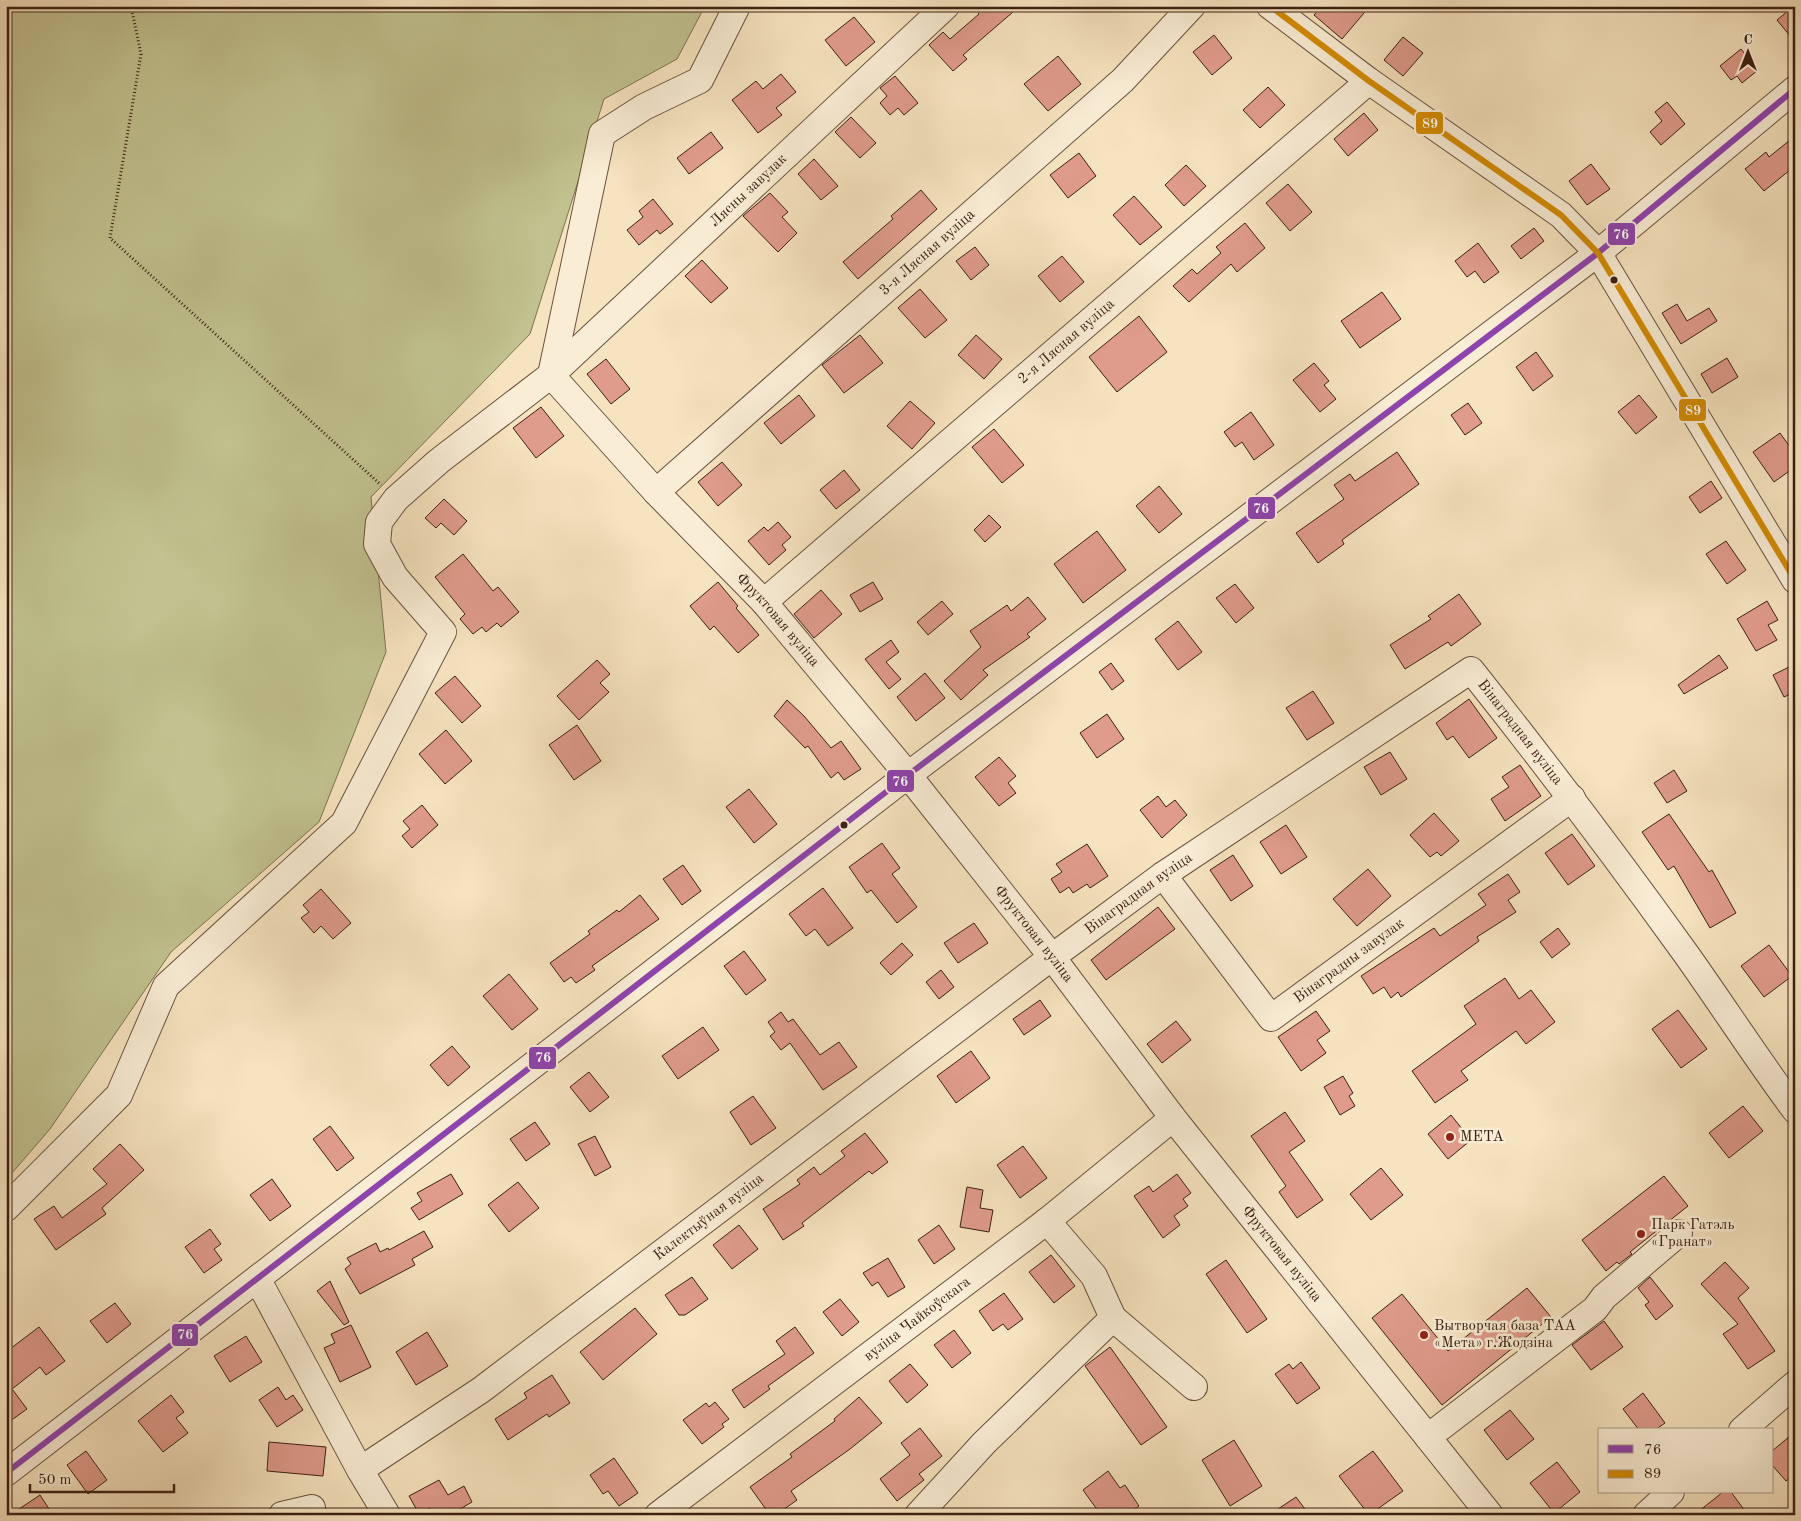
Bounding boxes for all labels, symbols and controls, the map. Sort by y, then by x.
north arrow [1724,28,1774,78]
text: С [1743,33,1753,47]
line badge: 89 [1415,111,1444,135]
text: 89 [1422,117,1438,131]
street label: Лясны завулак [707,151,790,230]
street label: 3-я Лясная вуліца [877,206,978,298]
line badge: 76 [1607,222,1636,246]
text: 76 [1613,228,1629,242]
unlabelled marker [1609,275,1619,285]
street label: 2-я Лясная вуліца [1015,296,1118,387]
line badge: 89 [1678,398,1707,422]
text: 89 [1685,404,1701,418]
line badge: 76 [1247,496,1276,520]
text: 76 [1253,502,1269,516]
street label: Фруктовая вуліца [733,571,822,670]
street label: Вінаградная вуліца [1475,677,1566,788]
line badge: 76 [886,769,915,793]
text: 76 [892,775,908,789]
unlabelled marker [839,820,849,830]
street label: Вінаградная вуліца [1082,850,1196,937]
street label: Фруктовая вуліца [991,883,1076,986]
street label: Вінаградны завулак [1291,916,1407,1006]
line badge: 76 [528,1046,557,1070]
text: 76 [535,1051,551,1065]
place label: МЕТА [1460,1130,1504,1145]
marker: МЕТА [1444,1131,1456,1143]
street label: Калектыўная вуліца [651,1171,767,1264]
street label: Фруктовая вуліца [1239,1203,1325,1305]
place label: Парк Гатэль «Гранат» [1651,1218,1734,1250]
marker: Парк Гатэль «Гранат» [1635,1228,1647,1240]
street label: вуліца Чайкоўскага [861,1274,974,1364]
place label: Вытворчая база ТАА «Мета» г.Жодзіна [1434,1319,1577,1351]
line badge: 76 [171,1323,199,1347]
text: 76 [177,1328,193,1342]
marker: Вытворчая база ТАА «Мета» г.Жодзіна [1418,1329,1430,1341]
legend [1598,1428,1774,1494]
text: 76 [1644,1443,1661,1458]
scale bar [30,1461,174,1493]
text: 89 [1644,1467,1661,1482]
text: 50 m [38,1473,72,1488]

